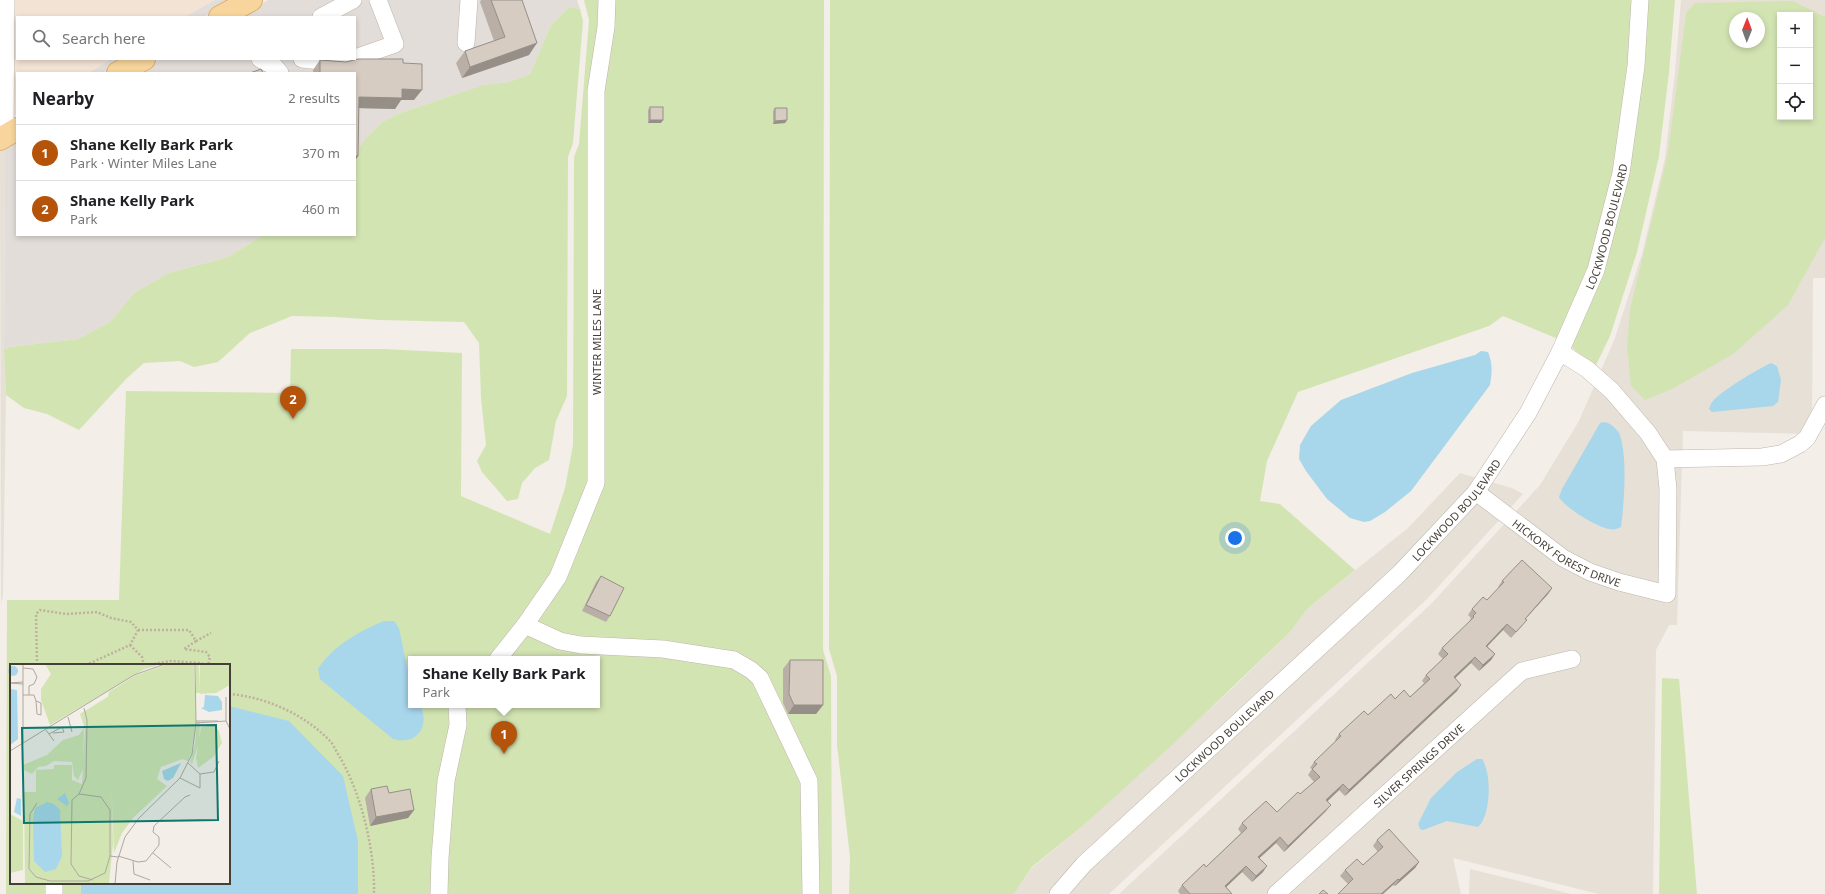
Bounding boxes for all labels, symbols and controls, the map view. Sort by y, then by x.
north arrow [1729,12,1765,48]
map controls [1777,12,1813,120]
button: + [1777,12,1813,48]
search box [16,16,356,60]
icon: search [30,27,52,49]
text: Search here [62,28,145,48]
button: − [1777,48,1813,84]
button: locate [1777,84,1813,120]
text: Nearby [32,87,94,110]
text: 2 results [288,89,340,107]
text: Shane Kelly Bark Park [70,134,233,154]
text: 1 [41,144,49,162]
text: 370 m [302,144,340,162]
text: Park · Winter Miles Lane [70,154,217,172]
street label: LOCKWOOD BOULEVARD [1581,163,1630,292]
text: Shane Kelly Park [70,190,194,210]
text: 2 [41,200,49,218]
text: 460 m [302,200,340,218]
text: Park [70,210,97,228]
street label: WINTER MILES LANE [589,289,604,395]
pin: 2 [280,386,306,419]
street label: LOCKWOOD BOULEVARD [1408,456,1503,564]
street label: HICKORY FOREST DRIVE [1510,515,1623,590]
your location [1225,528,1245,548]
popup [408,656,600,708]
text: Shane Kelly Bark Park [422,663,586,683]
inset map [10,664,230,884]
text: Park [422,683,450,701]
street label: LOCKWOOD BOULEVARD [1171,686,1277,785]
street label: SILVER SPRINGS DRIVE [1370,720,1467,810]
pin: 1 [491,721,517,754]

